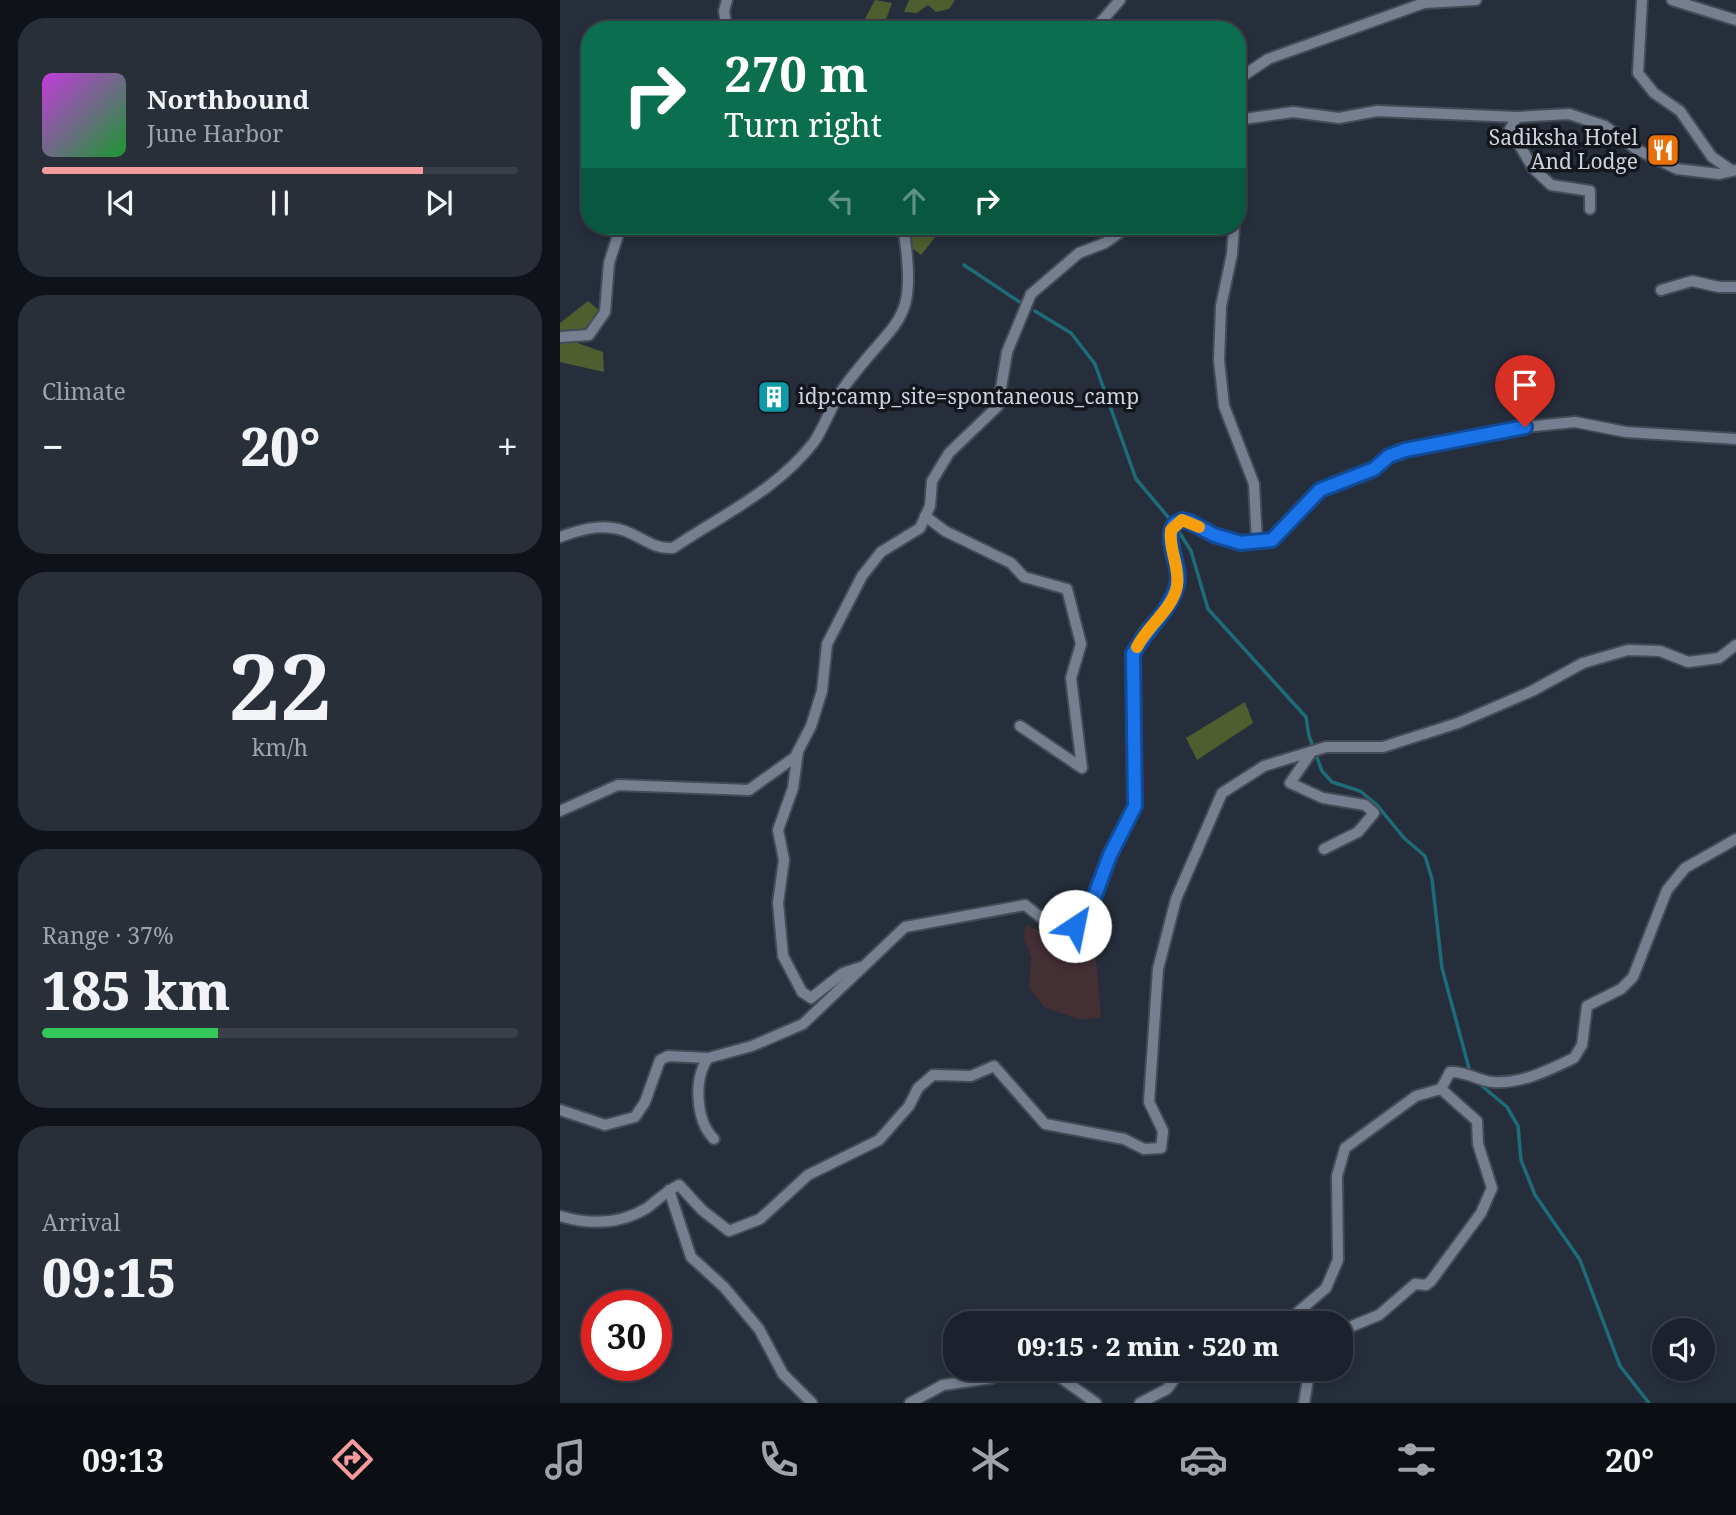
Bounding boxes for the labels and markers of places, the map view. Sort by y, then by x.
place label: Sadiksha Hotel And Lodge [1489,123,1638,175]
restaurant icon: Sadiksha Hotel And Lodge [1644,131,1682,169]
pin [1495,355,1555,427]
building icon: idp:camp_site=spontaneous_camp [755,378,793,416]
place label: idp:camp_site=spontaneous_camp [798,382,1139,410]

